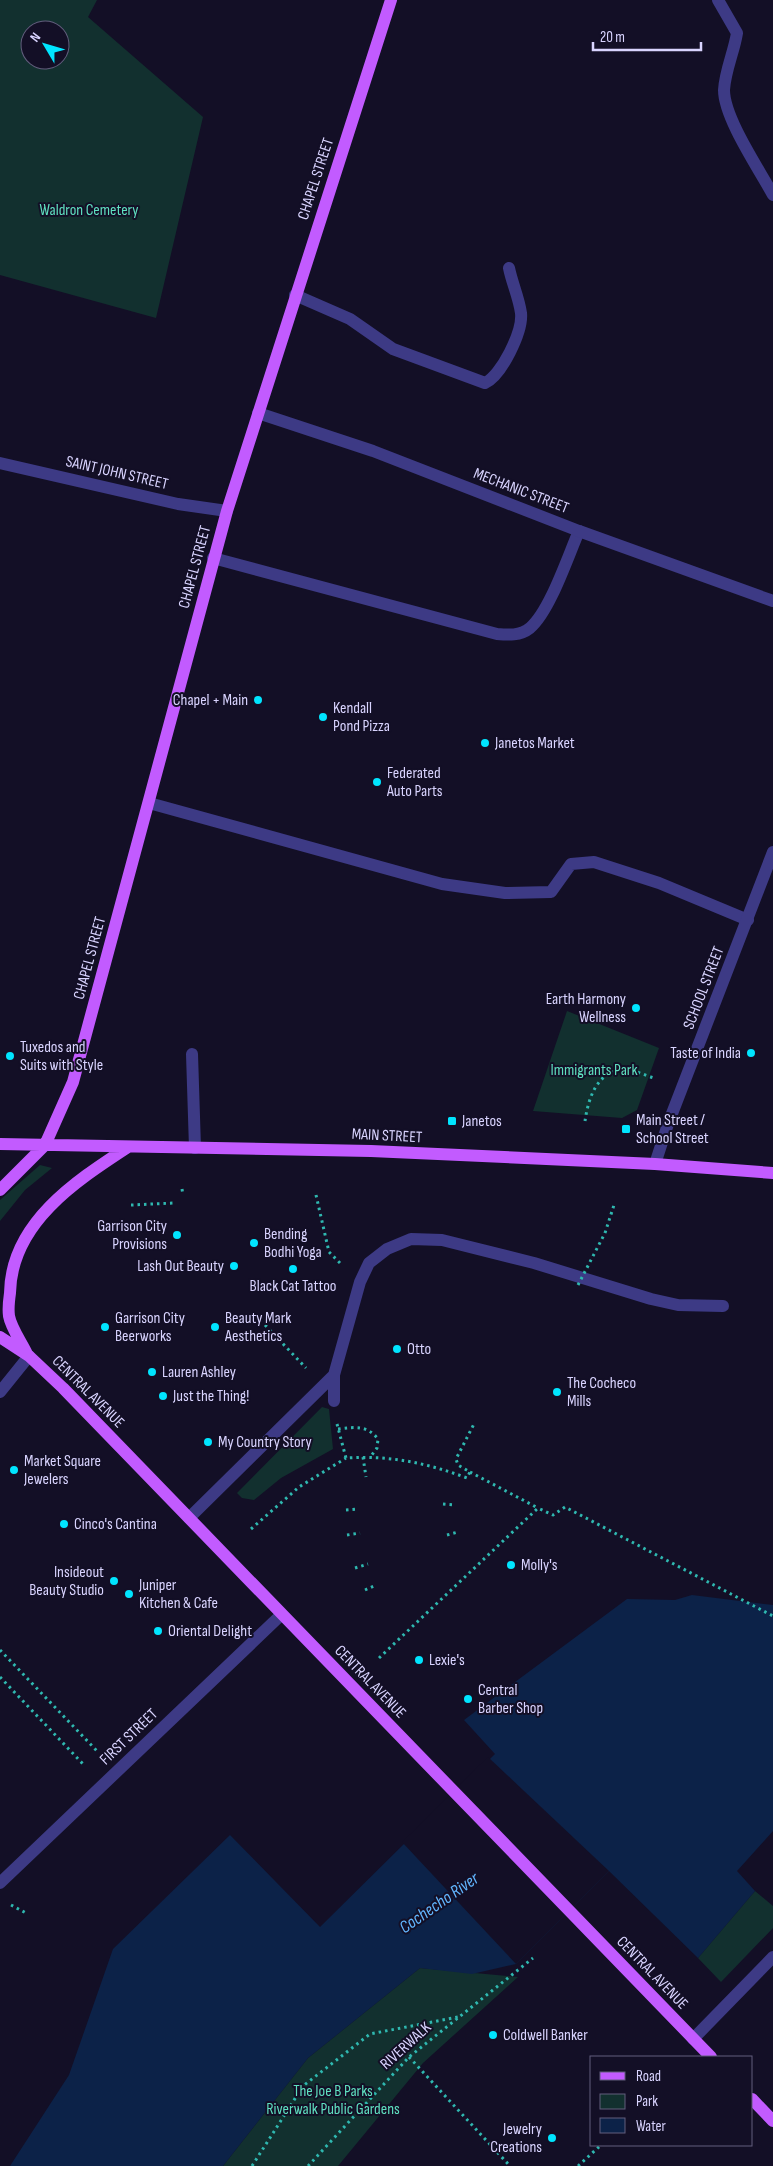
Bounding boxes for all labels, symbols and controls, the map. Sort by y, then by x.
north arrow [20,20,70,70]
scale bar [593,20,700,52]
text: 20 m [600,28,625,47]
text: N [26,29,44,45]
street label: CHAPEL STREET [294,135,338,222]
park label: Waldron Cemetery [40,201,138,220]
street label: SAINT JOHN STREET [64,452,171,494]
street label: MECHANIC STREET [471,464,572,518]
street label: CHAPEL STREET [175,523,215,610]
place label: Chapel + Main [173,691,248,710]
marker: Chapel + Main [252,694,264,706]
place label: Kendall Pond Pizza [333,699,390,736]
marker: Kendall Pond Pizza [317,711,329,723]
place label: Janetos Market [494,734,575,753]
marker: Janetos Market [479,737,491,749]
place label: Federated Auto Parts [386,764,443,801]
marker: Federated Auto Parts [371,776,383,788]
street label: CHAPEL STREET [70,914,110,1001]
street label: SCHOOL STREET [679,943,729,1032]
place label: Earth Harmony Wellness [546,990,626,1027]
marker: Earth Harmony Wellness [630,1002,642,1014]
place label: Tuxedos and Suits with Style [20,1038,103,1075]
place label: Taste of India [670,1044,741,1063]
marker: Taste of India [745,1047,757,1059]
marker: Tuxedos and Suits with Style [4,1050,16,1062]
park label: Immigrants Park [550,1061,638,1080]
place label: Main Street / School Street [636,1111,709,1148]
place label: Janetos [461,1112,502,1131]
marker: Janetos [446,1115,458,1127]
marker: Main Street / School Street [620,1123,632,1135]
street label: MAIN STREET [351,1125,423,1147]
place label: Garrison City Provisions [97,1217,167,1254]
place label: Bending Bodhi Yoga [264,1225,322,1262]
marker: Garrison City Provisions [171,1229,183,1241]
marker: Bending Bodhi Yoga [248,1237,260,1249]
place label: Lash Out Beauty [137,1257,224,1276]
marker: Lash Out Beauty [228,1260,240,1272]
marker: Black Cat Tattoo [287,1263,299,1275]
place label: Black Cat Tattoo [250,1277,336,1296]
place label: Garrison City Beerworks [115,1309,185,1346]
place label: Beauty Mark Aesthetics [224,1309,291,1346]
marker: Garrison City Beerworks [99,1321,111,1333]
marker: Beauty Mark Aesthetics [209,1321,221,1333]
place label: Otto [407,1340,431,1359]
marker: Otto [391,1343,403,1355]
street label: CENTRAL AVENUE [48,1352,128,1432]
place label: Lauren Ashley [162,1363,236,1382]
marker: Lauren Ashley [146,1366,158,1378]
place label: The Cocheco Mills [567,1374,636,1411]
marker: The Cocheco Mills [551,1386,563,1398]
place label: Just the Thing! [172,1387,249,1406]
marker: Just the Thing! [157,1390,169,1402]
place label: My Country Story [218,1433,312,1452]
marker: My Country Story [202,1436,214,1448]
place label: Market Square Jewelers [23,1452,101,1489]
marker: Market Square Jewelers [8,1464,20,1476]
place label: Cinco's Cantina [74,1515,157,1534]
marker: Cinco's Cantina [58,1518,70,1530]
place label: Molly's [521,1556,558,1575]
marker: Molly's [505,1559,517,1571]
place label: Insideout Beauty Studio [29,1563,104,1600]
marker: Insideout Beauty Studio [108,1575,120,1587]
place label: Juniper Kitchen & Cafe [138,1576,218,1613]
marker: Juniper Kitchen & Cafe [123,1588,135,1600]
place label: Oriental Delight [168,1622,252,1641]
marker: Oriental Delight [152,1625,164,1637]
street label: CENTRAL AVENUE [330,1641,410,1723]
place label: Lexie's [429,1651,465,1670]
marker: Lexie's [413,1654,425,1666]
place label: Central Barber Shop [478,1681,543,1718]
marker: Central Barber Shop [462,1693,474,1705]
street label: FIRST STREET [96,1704,162,1769]
water label: Cochecho River [395,1867,484,1938]
street label: CENTRAL AVENUE [612,1932,692,2014]
street label: RIVERWALK [377,2018,436,2074]
place label: Coldwell Banker [503,2026,588,2045]
marker: Coldwell Banker [487,2029,499,2041]
legend [590,2056,753,2146]
text: Road [636,2067,661,2086]
park label: The Joe B Parks Riverwalk Public Gardens [266,2082,400,2119]
text: Park [636,2092,658,2111]
text: Water [636,2117,667,2136]
place label: Jewelry Creations [490,2120,542,2157]
marker: Jewelry Creations [546,2132,558,2144]

